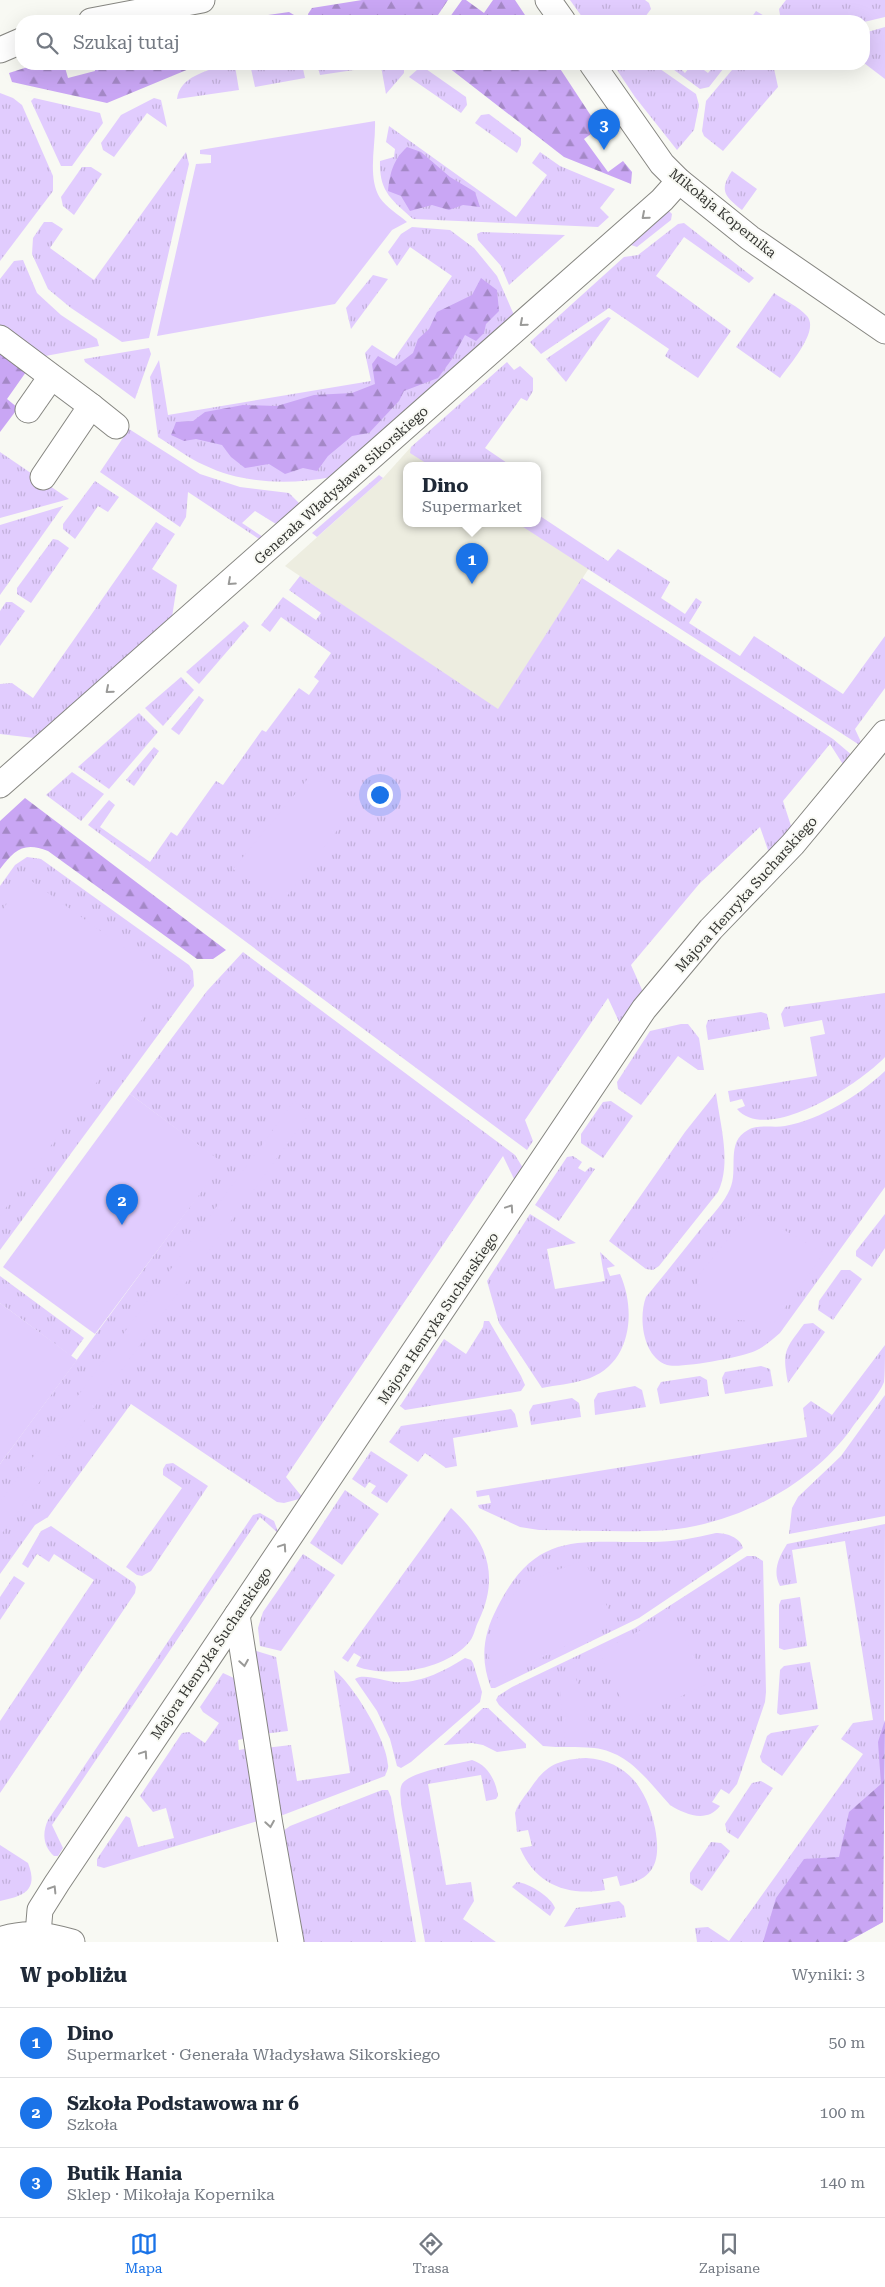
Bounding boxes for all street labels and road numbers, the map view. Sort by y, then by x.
street label: Mikołaja Kopernika [666,165,780,261]
street label: Generała Władysława Sikorskiego [251,403,431,567]
street label: Majora Henryka Sucharskiego [672,813,820,975]
street label: Majora Henryka Sucharskiego [374,1229,502,1407]
street label: Majora Henryka Sucharskiego [147,1564,275,1742]

